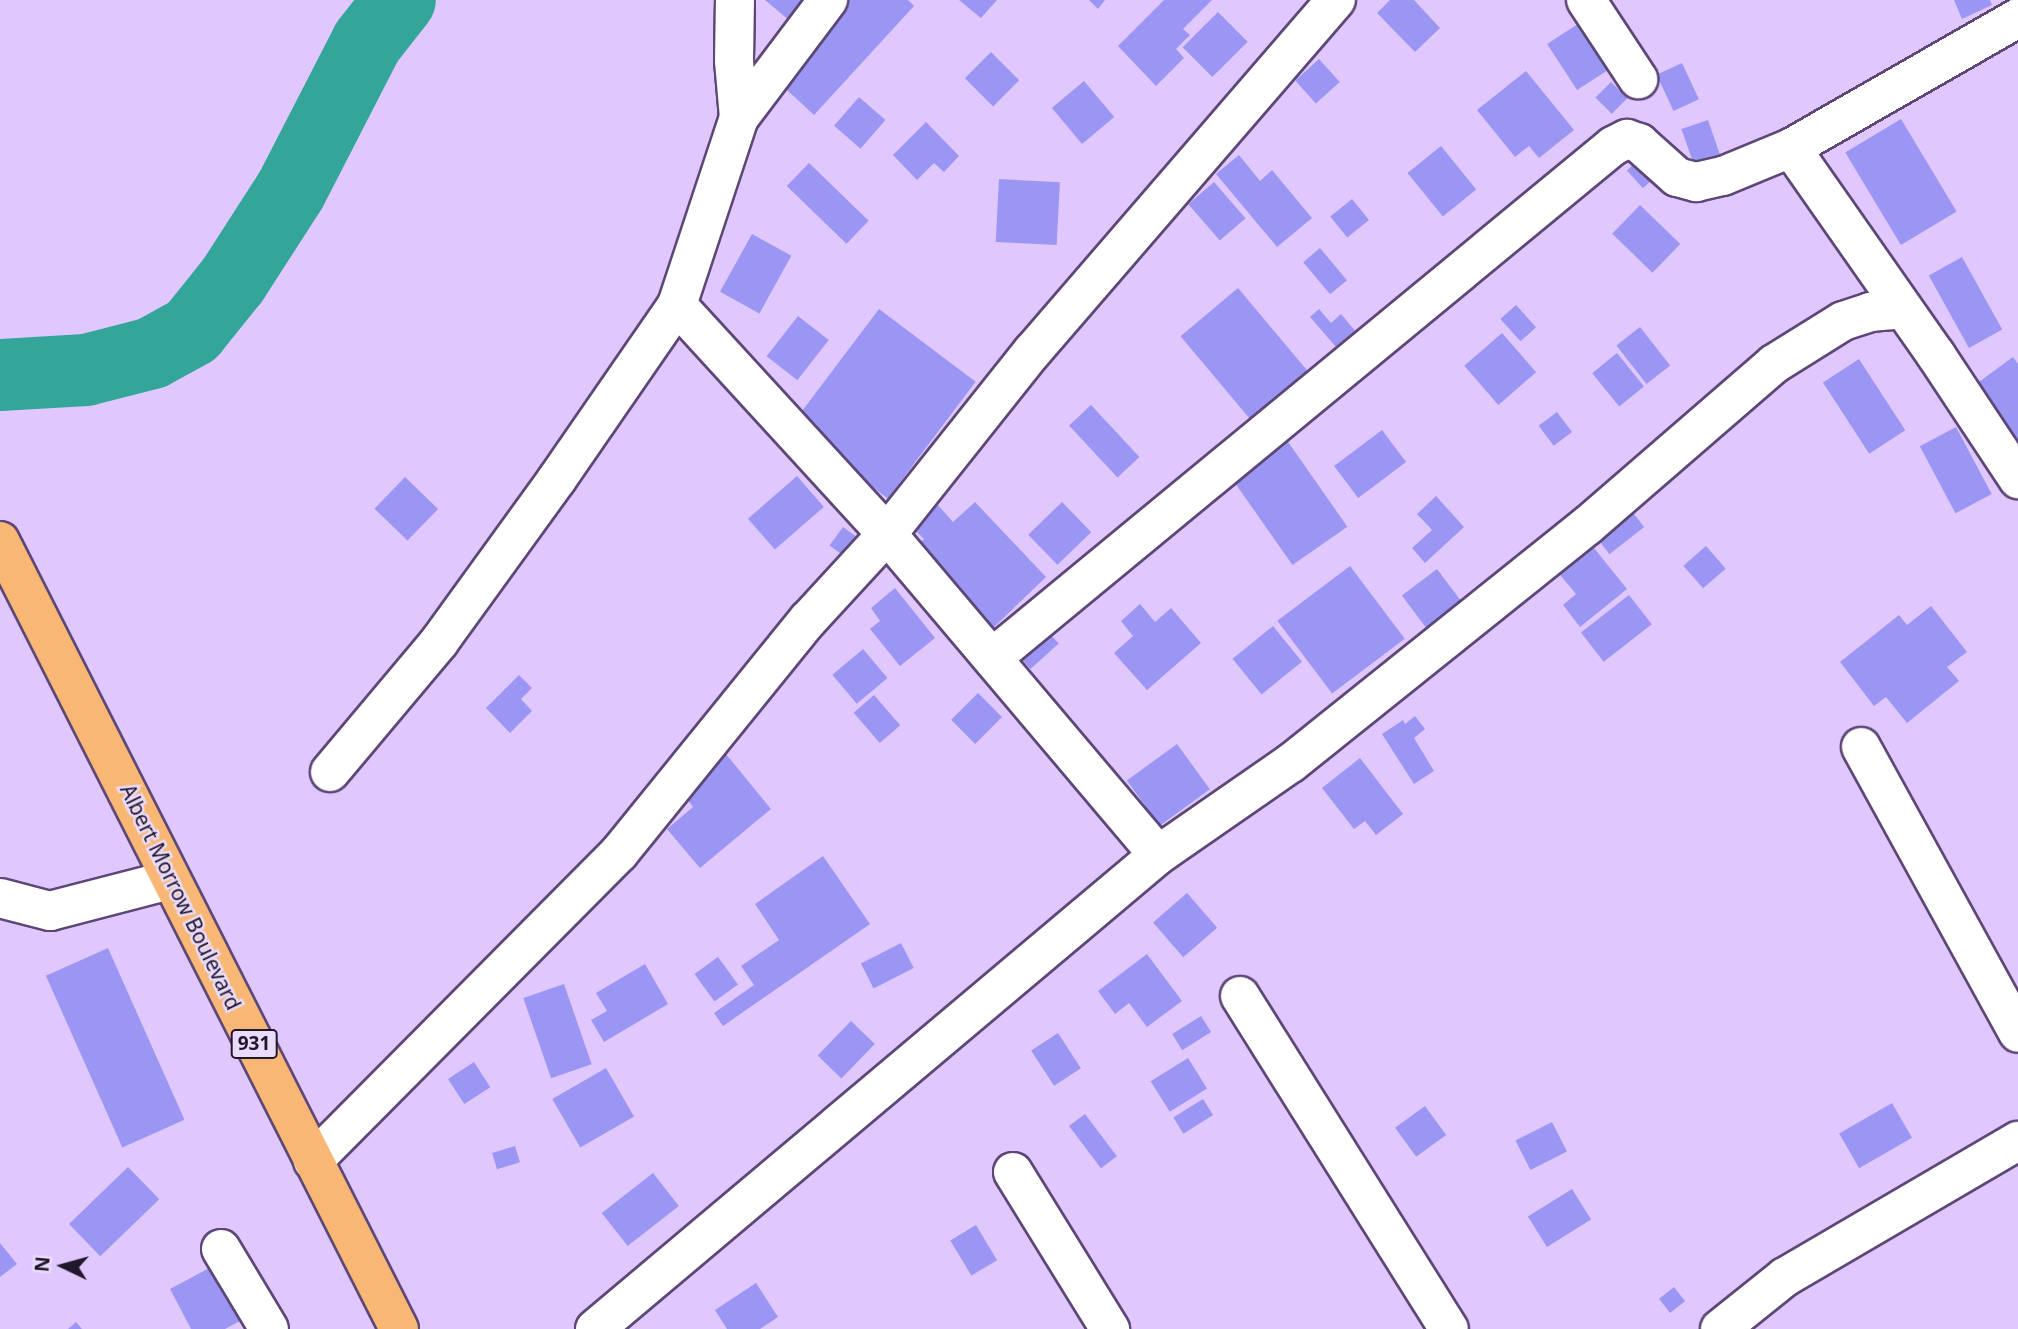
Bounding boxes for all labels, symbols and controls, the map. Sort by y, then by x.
street label: Albert Morrow Boulevard [115,780,247,1014]
road number: 931 [230,1028,278,1060]
north arrow [28,1231,98,1301]
text: N [28,1255,56,1273]

